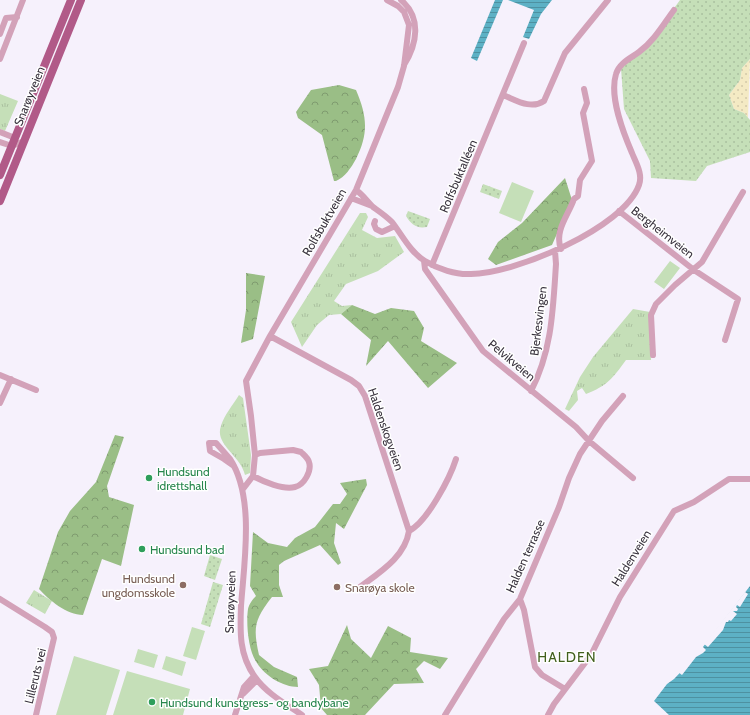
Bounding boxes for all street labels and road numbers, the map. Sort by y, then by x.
street label: Snarøyveien [10,64,48,128]
street label: Rolfsbuktalléen [436,137,480,215]
street label: Rolfsbuktveien [299,185,349,258]
street label: Bergheimveien [628,203,698,261]
street label: Bjerkesvingen [526,285,550,357]
street label: Pelvikveien [485,336,539,384]
street label: Haldenskogveien [365,386,407,473]
street label: Halden terrasse [502,517,548,595]
street label: Haldenveien [608,527,654,589]
street label: Snarøyveien [221,570,239,634]
street label: Lilleruts vei [21,647,49,705]

